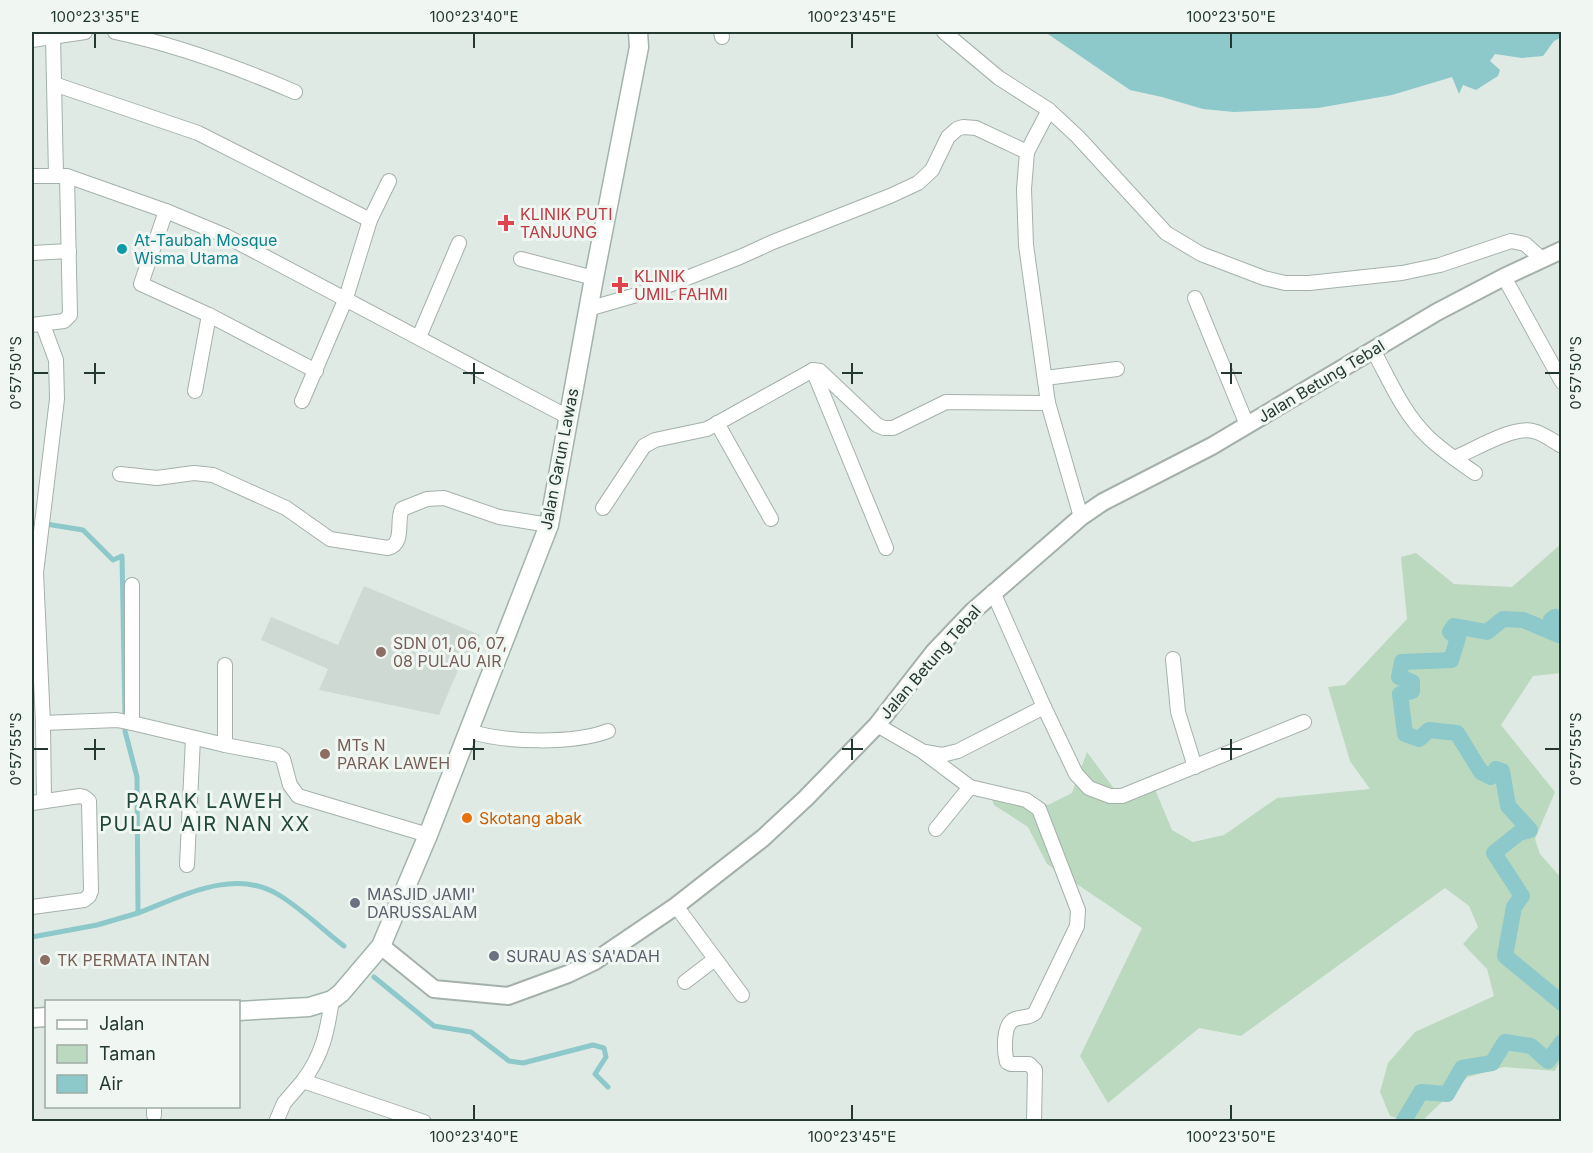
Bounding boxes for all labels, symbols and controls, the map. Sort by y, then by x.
text: 100°23'35"E [50,7,140,26]
text: 100°23'40"E [430,7,519,26]
text: 100°23'45"E [808,7,896,26]
text: 100°23'50"E [1186,7,1276,26]
place label: KLINIK PUTI TANJUNG [520,204,612,242]
marker: KLINIK PUTI TANJUNG [497,214,515,232]
place label: At-Taubah Mosque Wisma Utama [134,230,277,268]
marker: At-Taubah Mosque Wisma Utama [115,242,129,256]
place label: KLINIK UMIL FAHMI [634,266,728,304]
marker: KLINIK UMIL FAHMI [611,276,629,294]
street label: Jalan Betung Tebal [1254,335,1388,427]
text: 0°57'50"S [6,336,25,410]
text: 0°57'50"S [1566,336,1585,410]
street label: Jalan Garun Lawas [535,386,583,532]
street label: Jalan Betung Tebal [875,601,985,723]
place label: SDN 01, 06, 07, 08 PULAU AIR [393,633,507,671]
marker: SDN 01, 06, 07, 08 PULAU AIR [374,645,388,659]
text: 0°57'55"S [6,712,25,786]
text: 0°57'55"S [1566,712,1585,786]
place label: MTs N PARAK LAWEH [337,735,450,773]
marker: MTs N PARAK LAWEH [318,747,332,761]
district label: PARAK LAWEH PULAU AIR NAN XX [99,789,311,836]
place label: Skotang abak [479,808,582,828]
marker: Skotang abak [460,811,474,825]
place label: MASJID JAMI' DARUSSALAM [367,884,477,922]
marker: MASJID JAMI' DARUSSALAM [348,896,362,910]
place label: SURAU AS SA'ADAH [506,946,660,966]
marker: SURAU AS SA'ADAH [487,949,501,963]
place label: TK PERMATA INTAN [57,950,210,970]
marker: TK PERMATA INTAN [38,953,52,967]
legend [45,1000,240,1108]
text: Jalan [99,1013,144,1034]
text: Taman [99,1043,156,1064]
text: Air [99,1073,123,1094]
text: 100°23'40"E [430,1127,519,1146]
text: 100°23'45"E [808,1127,896,1146]
text: 100°23'50"E [1186,1127,1276,1146]

